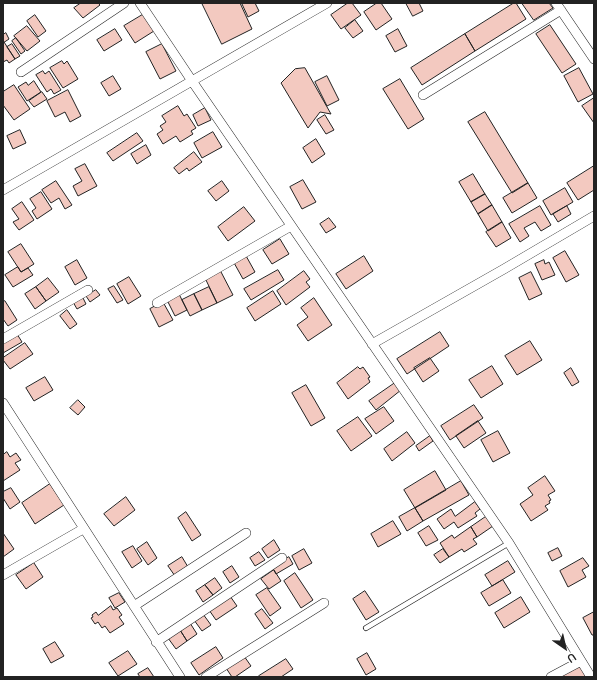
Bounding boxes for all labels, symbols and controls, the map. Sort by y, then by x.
north arrow [545,628,585,668]
text: U [565,650,579,667]

